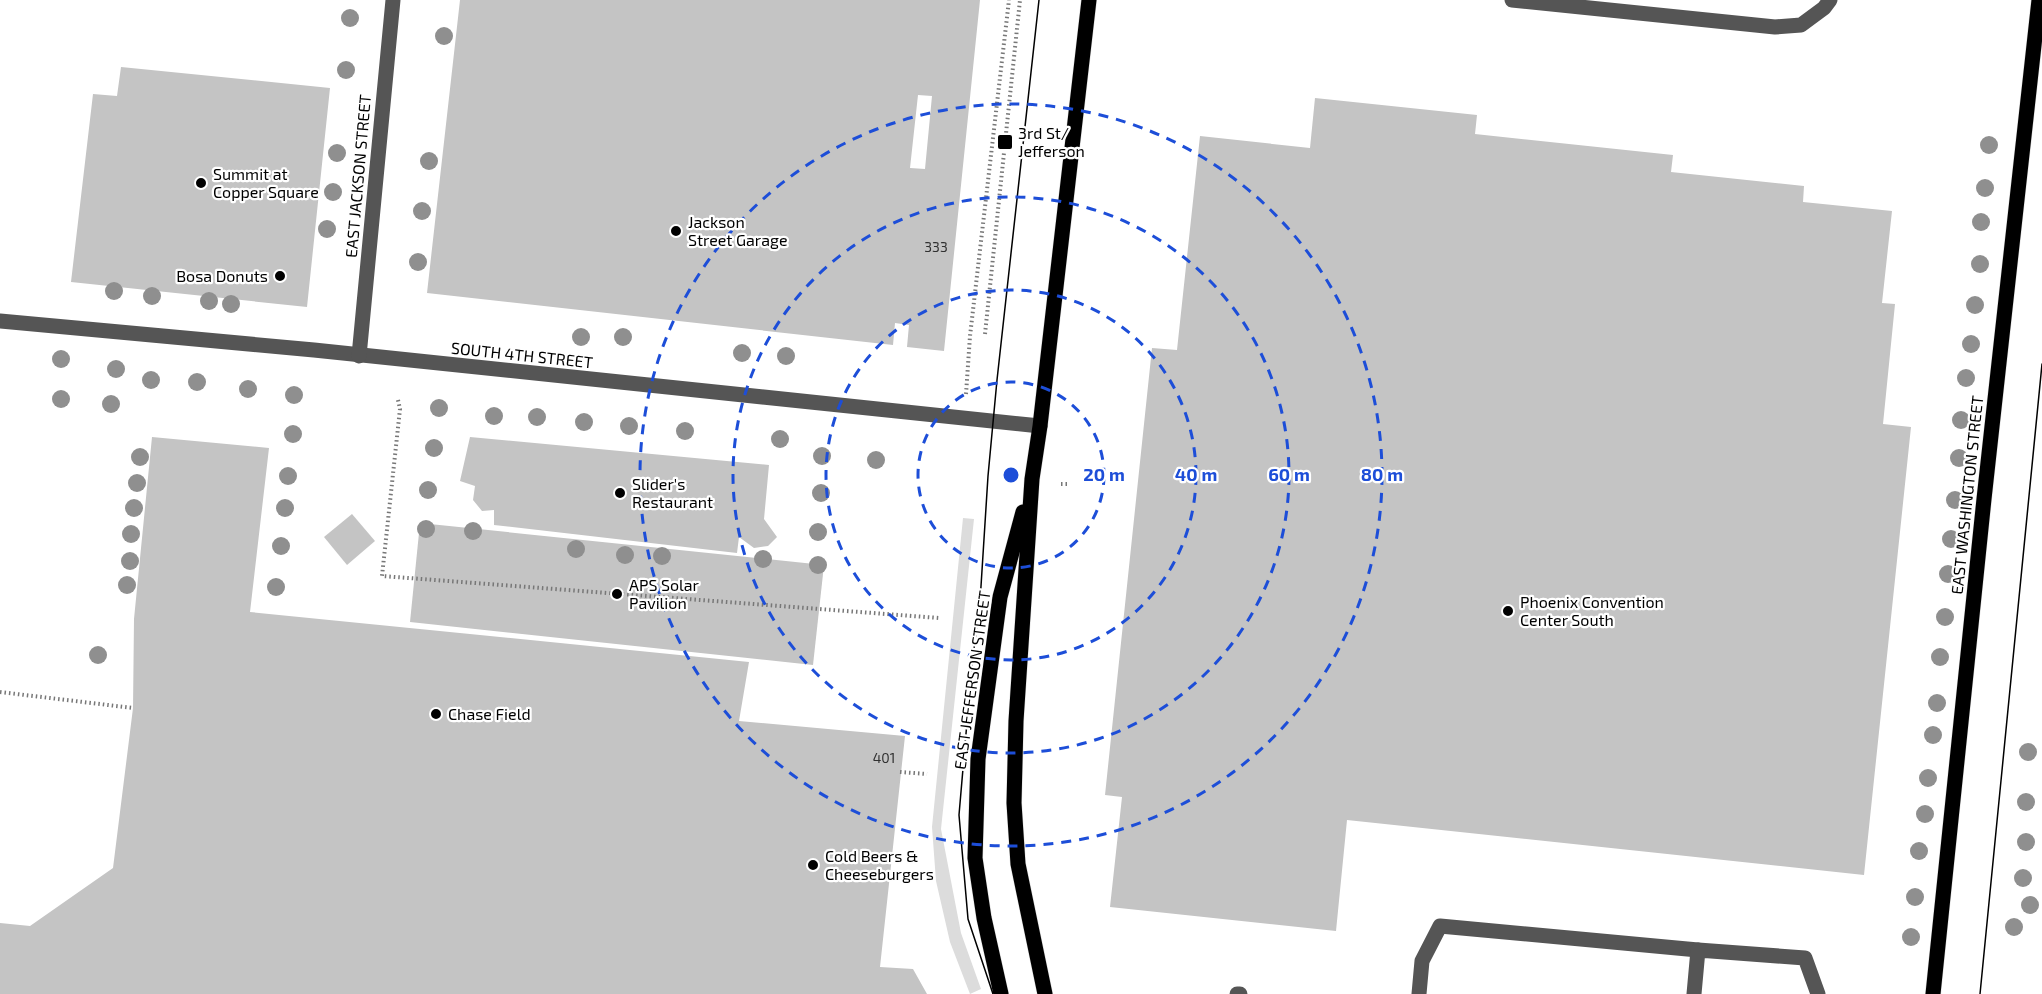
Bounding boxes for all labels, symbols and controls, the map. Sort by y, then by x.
street label: EAST JACKSON STREET [341,94,374,258]
place label: 3rd St/ Jefferson [1018,123,1085,160]
marker: 3rd St/ Jefferson [996,133,1014,151]
place label: Summit at Copper Square [213,164,319,201]
marker: Summit at Copper Square [194,176,208,190]
place label: Jackson Street Garage [688,212,788,249]
marker: Jackson Street Garage [669,224,683,238]
house number: 333 [924,238,948,255]
place label: Bosa Donuts [176,266,268,285]
marker: Bosa Donuts [273,269,287,283]
street label: SOUTH 4TH STREET [450,338,594,371]
street label: EAST WASHINGTON STREET [1947,394,1986,595]
text: 20 m [1083,463,1125,485]
text: 40 m [1175,463,1217,485]
text: 60 m [1268,463,1310,485]
text: 80 m [1361,463,1403,485]
centre of rings [1001,465,1021,485]
place label: Slider's Restaurant [632,474,713,511]
marker: Slider's Restaurant [613,486,627,500]
place label: APS Solar Pavilion [629,575,700,612]
marker: APS Solar Pavilion [610,587,624,601]
street label: EAST JEFFERSON STREET [950,589,993,771]
place label: Phoenix Convention Center South [1520,592,1664,629]
marker: Phoenix Convention Center South [1501,604,1515,618]
place label: Chase Field [448,704,531,723]
marker: Chase Field [429,707,443,721]
house number: 401 [873,749,895,766]
place label: Cold Beers & Cheeseburgers [825,846,934,883]
marker: Cold Beers & Cheeseburgers [806,858,820,872]

